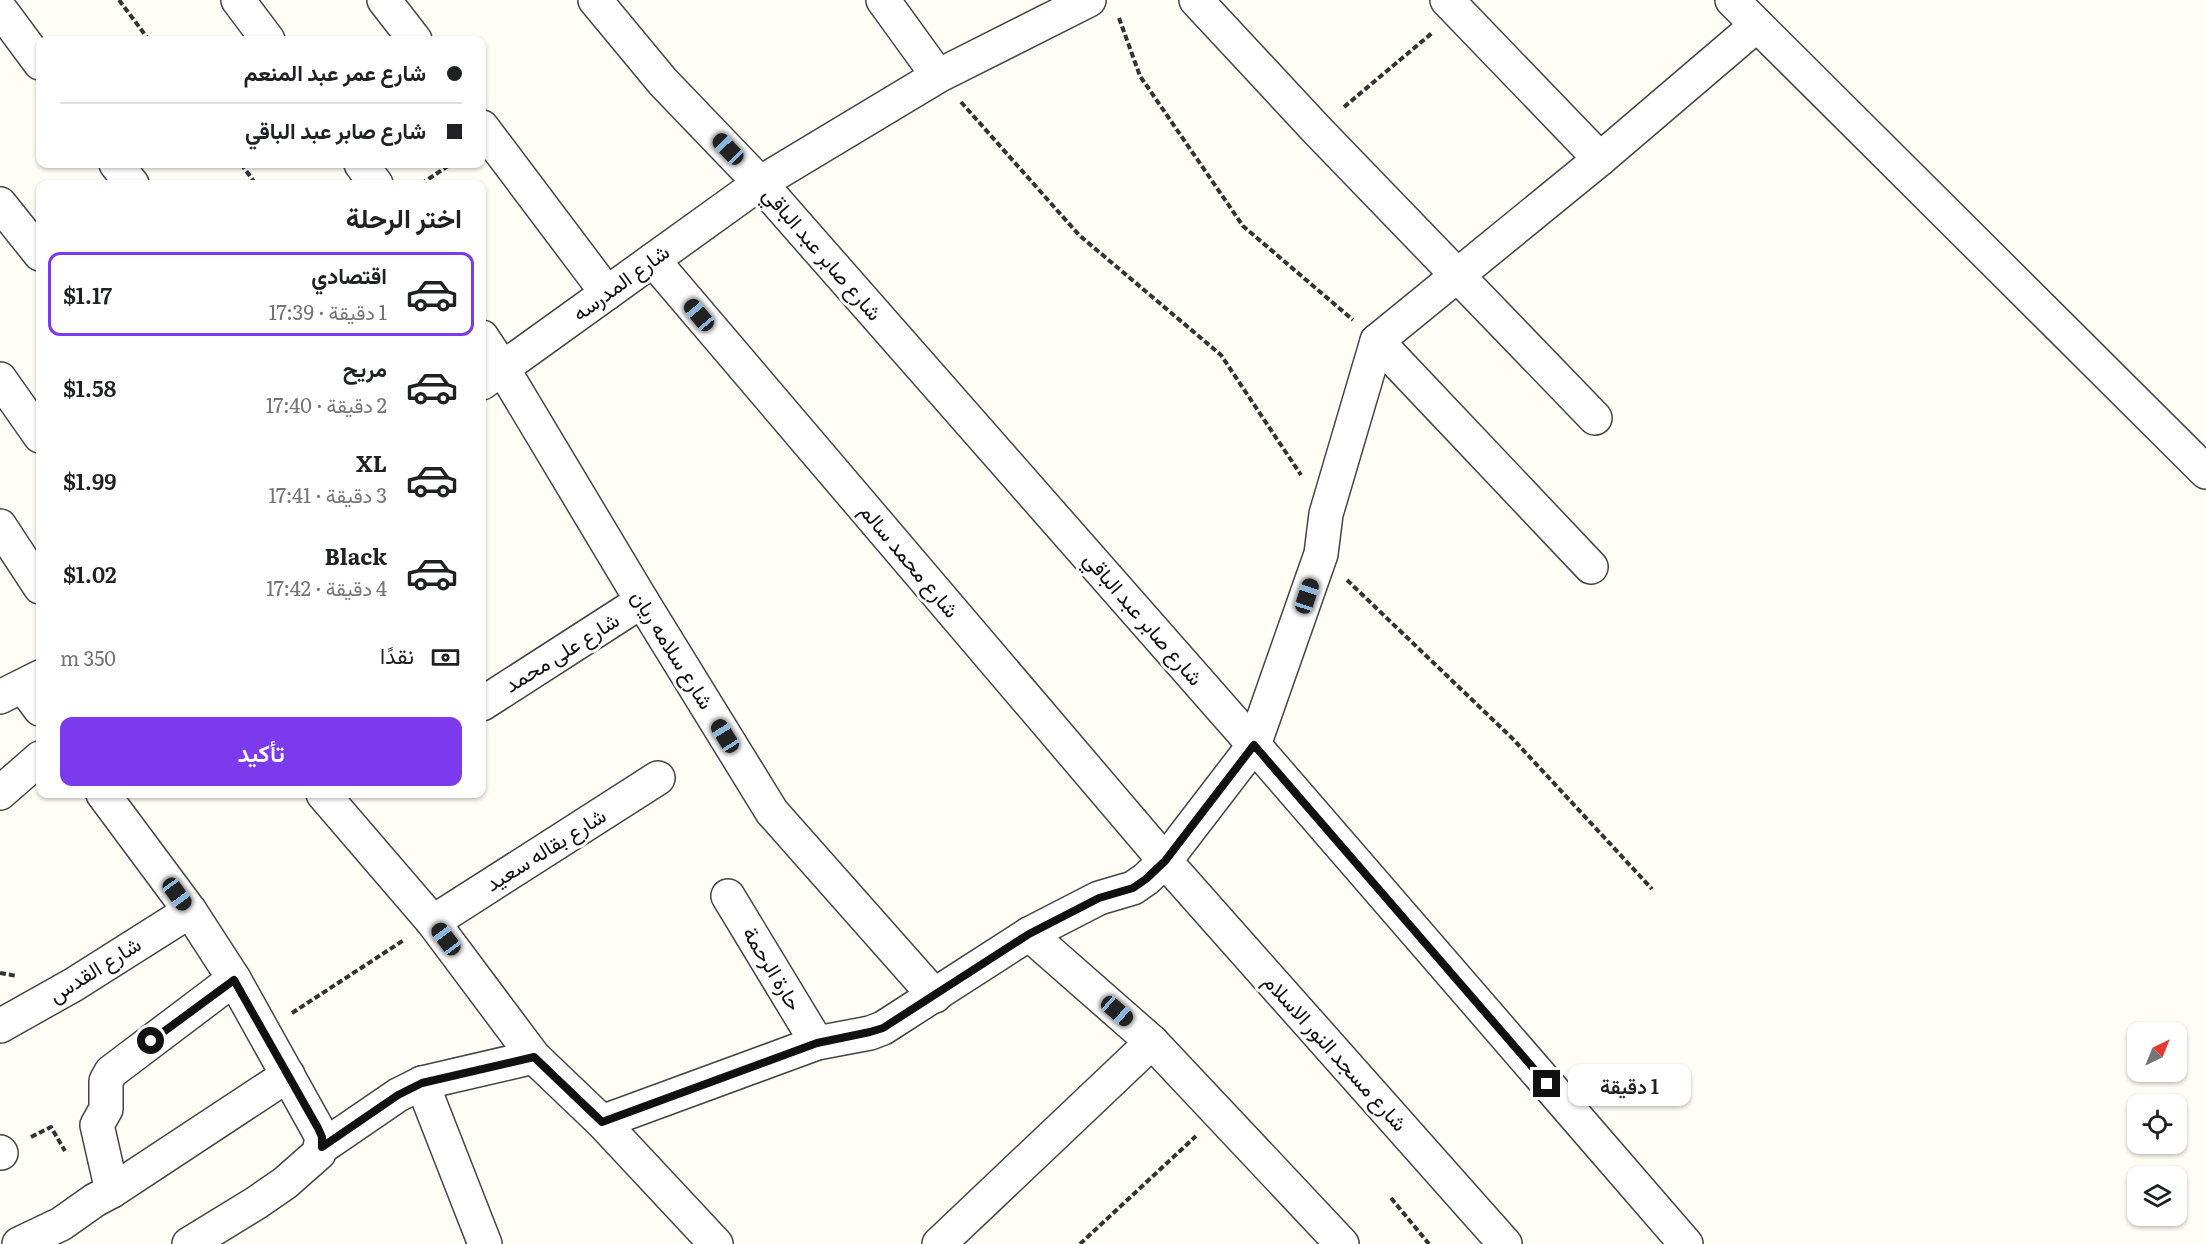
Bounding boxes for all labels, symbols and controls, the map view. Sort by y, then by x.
text: شارع عمر عبد المنعم [244,55,426,88]
text: شارع صابر عبد الباقي [245,113,426,146]
car [709,130,747,168]
street label: شارع صابر عبد الباقي [754,179,891,329]
text: اختر الرحلة [346,196,462,236]
street label: شارع المدرسه [564,235,675,328]
text: اقتصادي [311,258,387,291]
icon: car [405,267,459,321]
text: $1.17 [63,278,112,311]
car [681,295,717,335]
text: 1 دقيقة · 17:39 [269,296,387,326]
text: مريح [343,351,387,384]
icon: car [405,360,459,414]
text: $1.58 [63,371,116,404]
text: 2 دقيقة · 17:40 [266,389,387,419]
text: XL [356,446,387,479]
icon: car [405,453,459,507]
text: $1.99 [63,464,116,497]
text: 3 دقيقة · 17:41 [269,479,387,509]
street label: شارع محمد سالم [853,496,968,624]
text: Black [325,539,387,572]
street label: شارع صابر عبد الباقي [1075,544,1212,694]
icon: car [405,546,459,600]
text: $1.02 [63,557,117,590]
text: 4 دقيقة · 17:42 [266,572,387,602]
car [1293,576,1321,616]
street label: شارع سلامه ريان [624,583,723,715]
street label: شارع على محمد [497,603,625,699]
text: نقدًا [380,638,414,671]
icon: cash [429,641,462,674]
text: 350 m [60,642,116,672]
car [708,716,742,756]
button: تأكيد [60,717,462,786]
street label: شارع بقاله سعيد [478,798,612,898]
car [159,874,195,914]
car [428,919,464,959]
street label: حارة الرحمة [737,920,812,1016]
street label: شارع القدس [41,927,146,1009]
street label: شارع مسجد النور الاسلام [1257,966,1416,1138]
car [1098,992,1136,1030]
north arrow [2127,1022,2187,1082]
map controls [2127,1022,2187,1226]
route start [137,1027,164,1054]
callout: 1 دقيقة [1568,1063,1691,1105]
route end [1533,1070,1560,1097]
text: 1 دقيقة [1600,1070,1659,1100]
button: locate [2127,1094,2187,1154]
button: layers [2127,1166,2187,1226]

